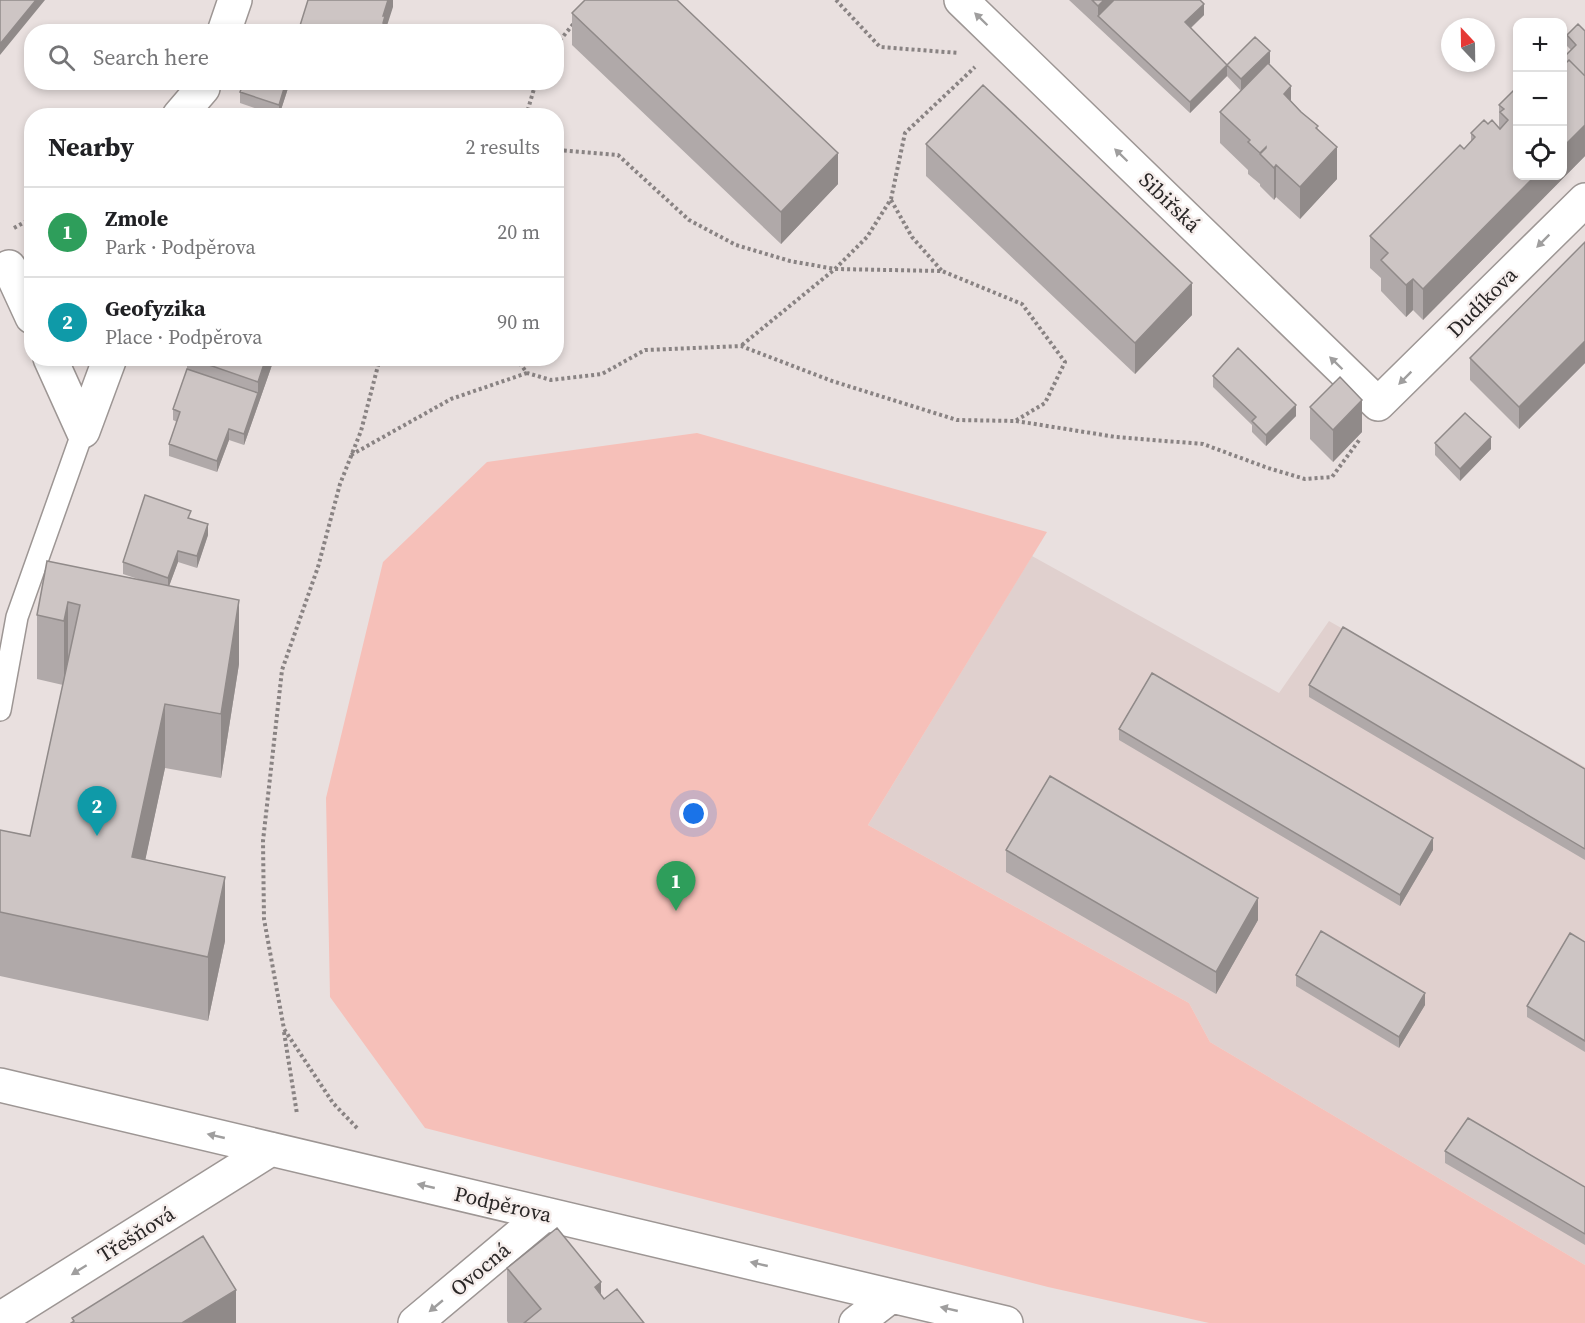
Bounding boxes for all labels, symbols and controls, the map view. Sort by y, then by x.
one-way arrow [973,12,988,26]
north arrow [1441,18,1495,72]
map controls [1513,18,1567,180]
button: + [1513,18,1567,72]
search box [24,24,564,90]
icon: search [45,41,78,74]
text: Search here [93,42,209,72]
button: − [1513,72,1567,126]
button: locate [1513,126,1567,180]
text: Nearby [48,129,134,165]
text: 2 results [465,133,540,161]
one-way arrow [1114,148,1128,162]
street label: Sibiřská [1133,165,1207,239]
text: Zmole [105,203,168,233]
text: 1 [62,218,73,246]
text: 20 m [497,218,540,246]
text: Park · Podpěrova [105,233,256,261]
one-way arrow [1537,233,1551,247]
street label: Dudíkova [1440,260,1524,344]
text: Geofyzika [105,293,206,323]
text: 2 [62,308,73,336]
text: 90 m [497,308,540,336]
text: Place · Podpěrova [105,323,262,351]
one-way arrow [1330,357,1344,371]
one-way arrow [1397,371,1412,385]
pin: 2 [78,786,116,836]
your location [679,799,708,828]
pin: 1 [656,862,696,911]
one-way arrow [207,1131,225,1141]
street label: Podpěrova [451,1179,555,1229]
one-way arrow [417,1180,435,1190]
street label: Třešňová [92,1199,180,1269]
street label: Ovocná [444,1235,516,1303]
one-way arrow [750,1259,768,1269]
one-way arrow [71,1264,87,1275]
one-way arrow [428,1299,444,1312]
one-way arrow [939,1304,958,1314]

